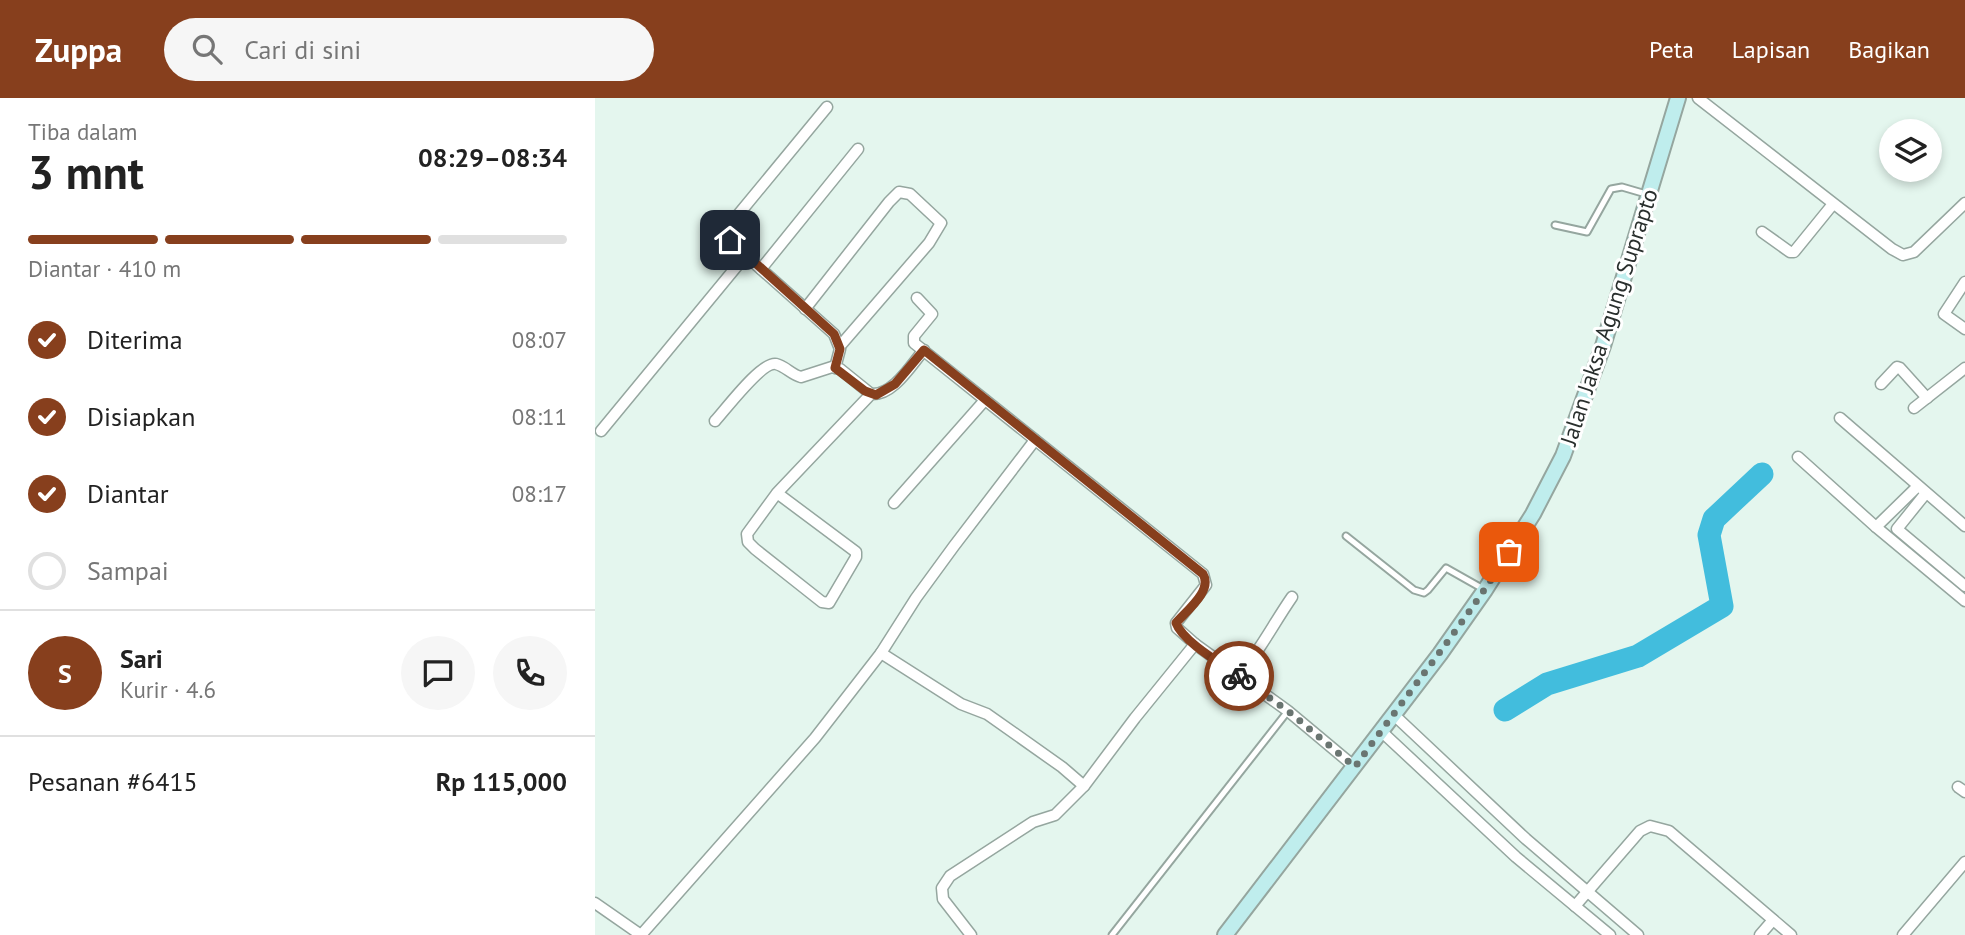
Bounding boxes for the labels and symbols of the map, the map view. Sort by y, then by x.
street label: Jalan Jaksa Agung Suprapto [1553,185,1664,450]
pin [700,210,760,270]
pin [1479,522,1539,582]
courier [1204,641,1274,711]

